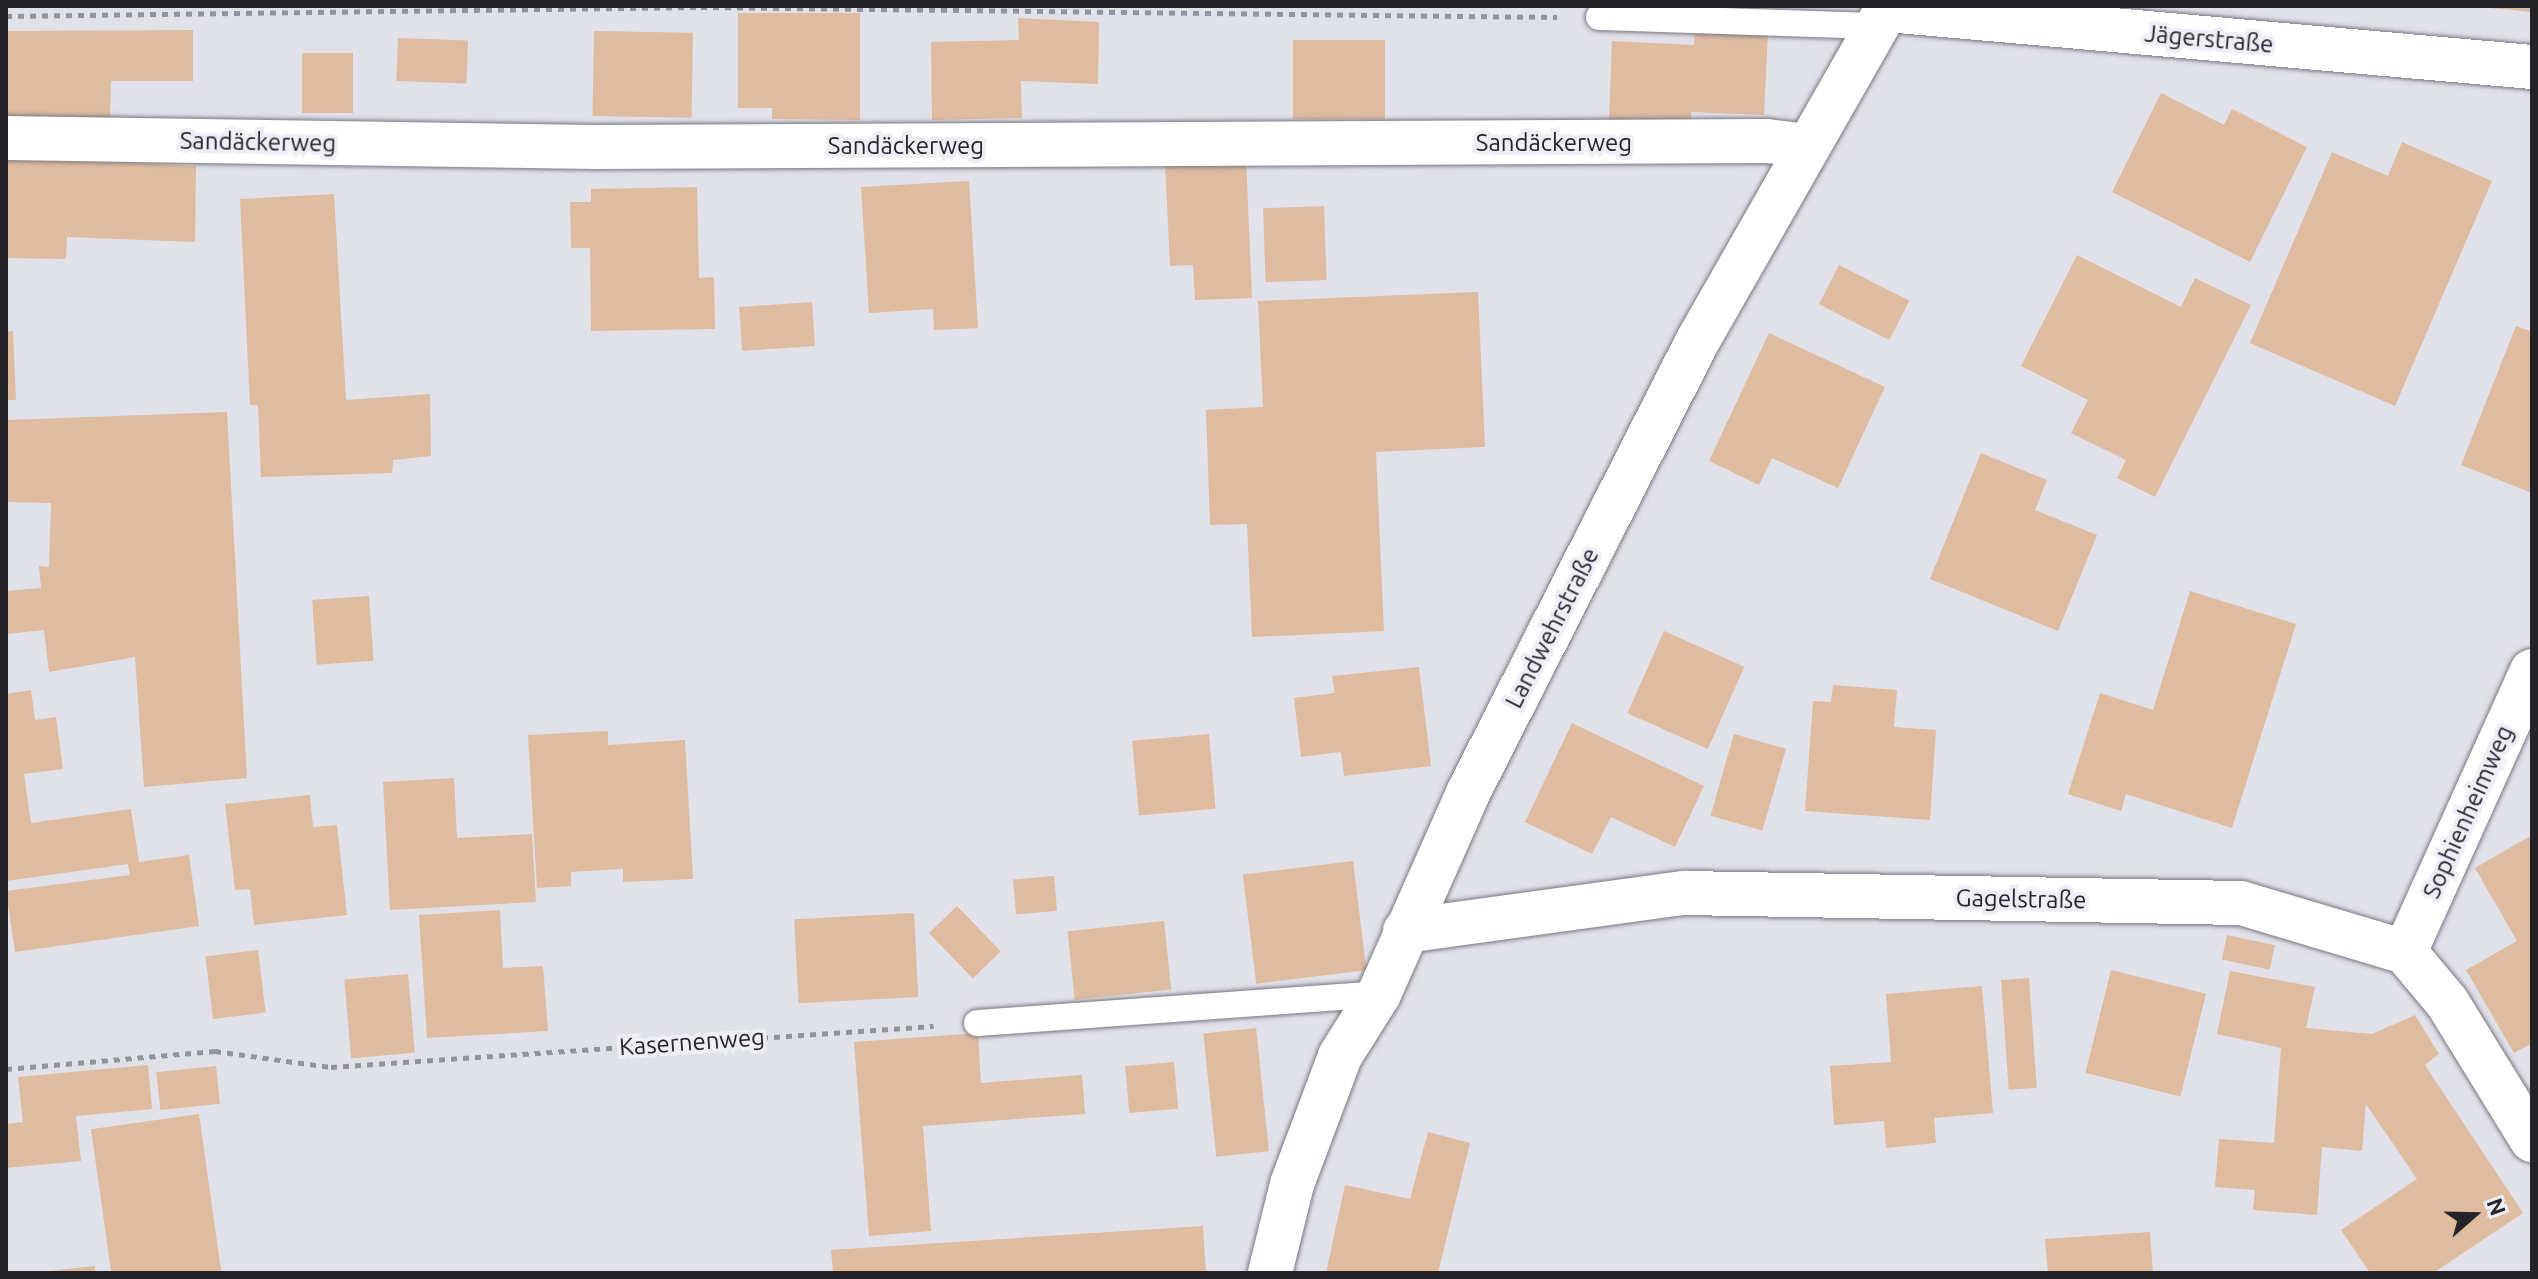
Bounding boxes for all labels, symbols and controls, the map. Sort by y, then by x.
street label: Jägerstraße [2143,19,2275,59]
street label: Sandäckerweg [180,126,336,158]
street label: Sandäckerweg [1476,129,1632,157]
street label: Sandäckerweg [828,132,984,160]
street label: Landwehrstraße [1499,543,1605,713]
street label: Sophienheimweg [2417,721,2519,903]
street label: Gagelstraße [1955,883,2087,915]
street label: Kasernenweg [618,1023,766,1061]
north arrow [2434,1175,2514,1255]
text: N [2482,1195,2512,1219]

